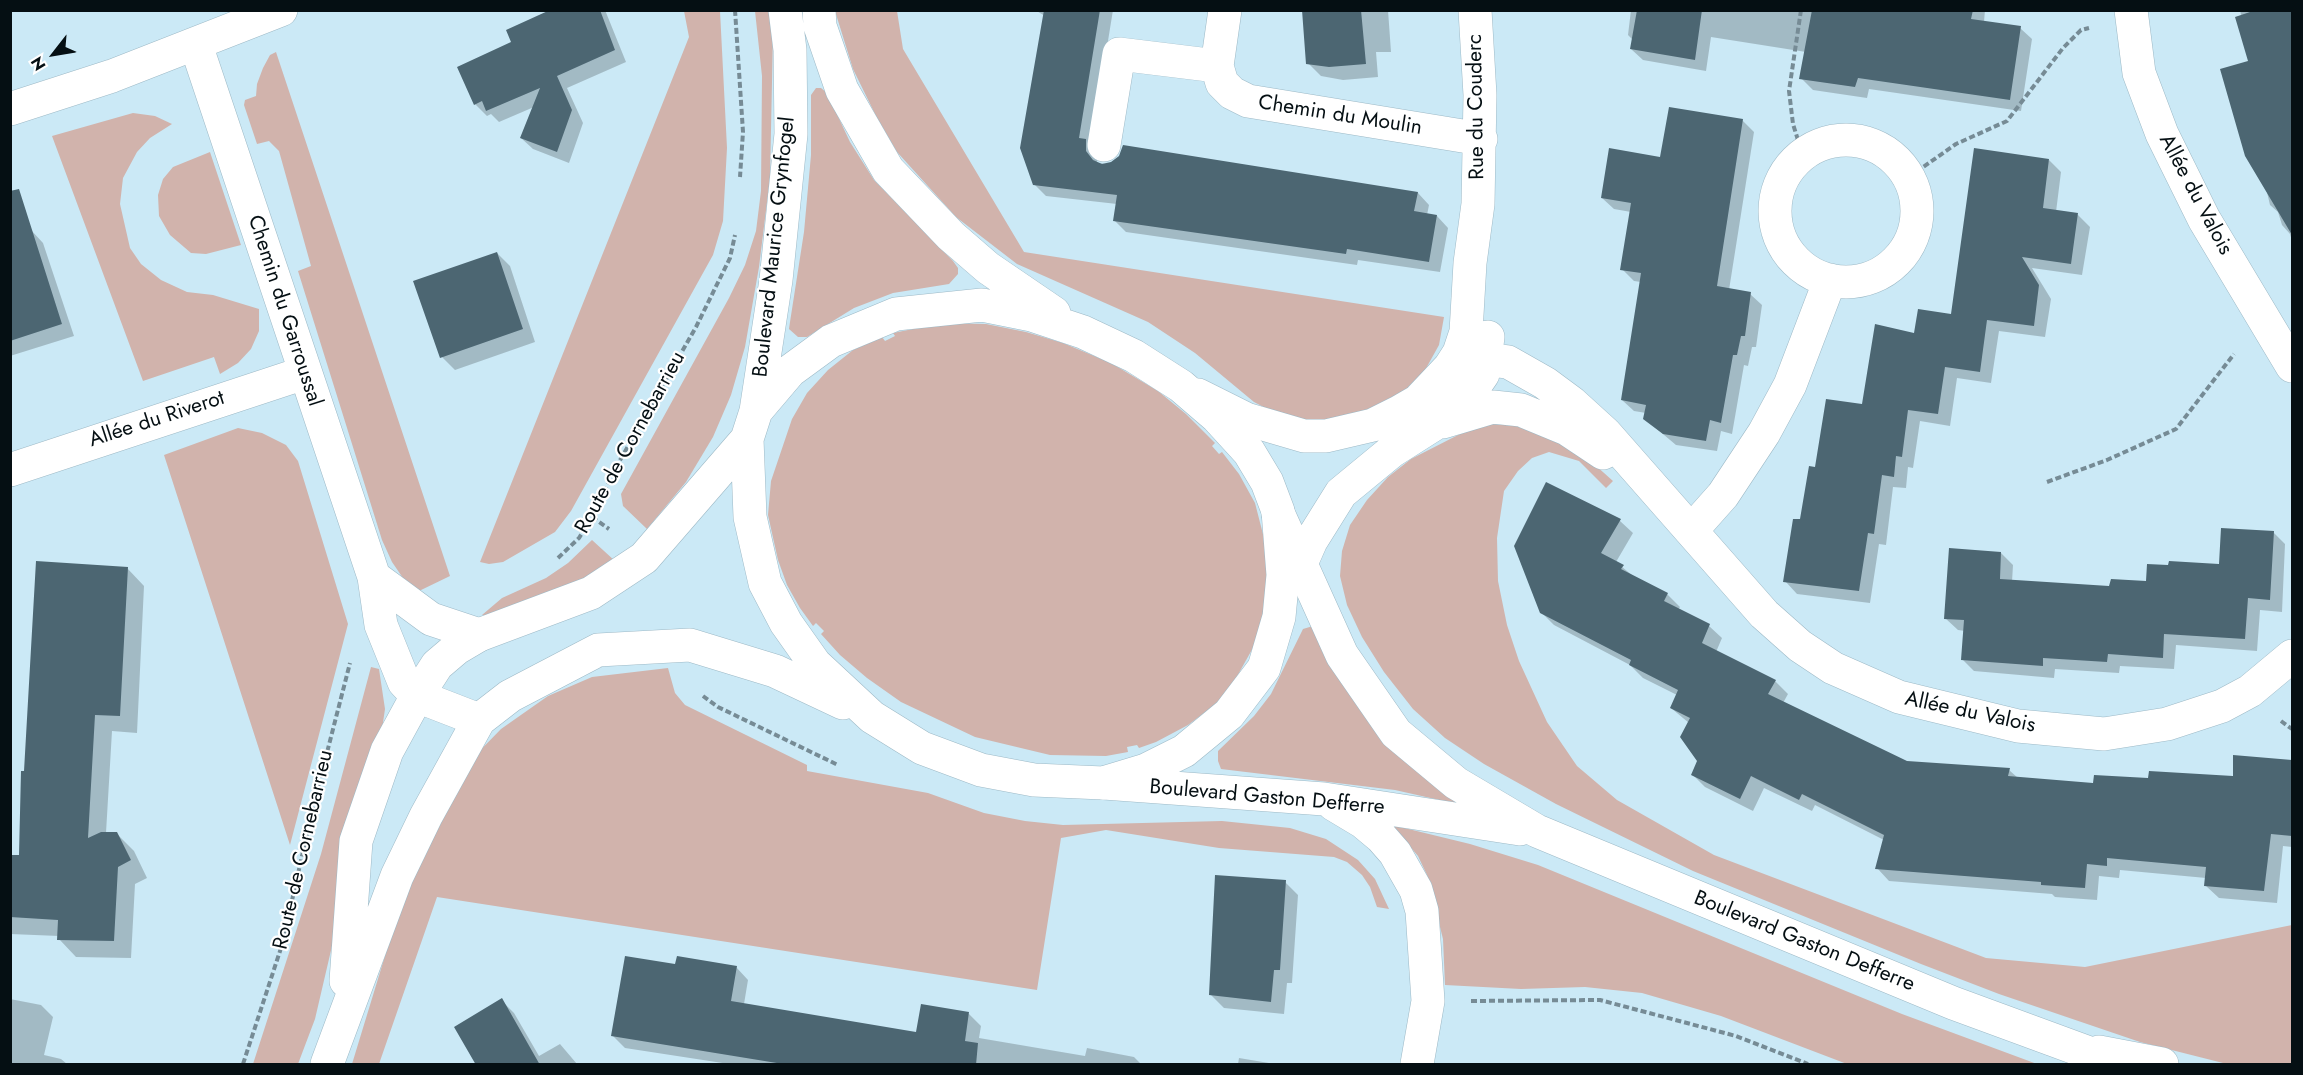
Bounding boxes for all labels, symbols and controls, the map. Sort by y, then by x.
north arrow [24,24,84,84]
street label: Rue du Couderc [1463,34,1491,180]
text: N [25,52,51,75]
street label: Chemin du Moulin [1256,91,1424,141]
street label: Boulevard Maurice Grynfogel [749,116,801,378]
street label: Allée du Valois [2153,130,2237,260]
street label: Chemin du Garroussal [241,212,327,410]
street label: Route de Cornebarrieu [570,348,692,538]
street label: Allée du Riverot [86,386,228,454]
street label: Allée du Valois [1902,687,2038,739]
street label: Route de Cornebarrieu [269,748,339,952]
street label: Boulevard Gaston Defferre [1148,775,1386,821]
street label: Boulevard Gaston Defferre [1690,886,1918,998]

